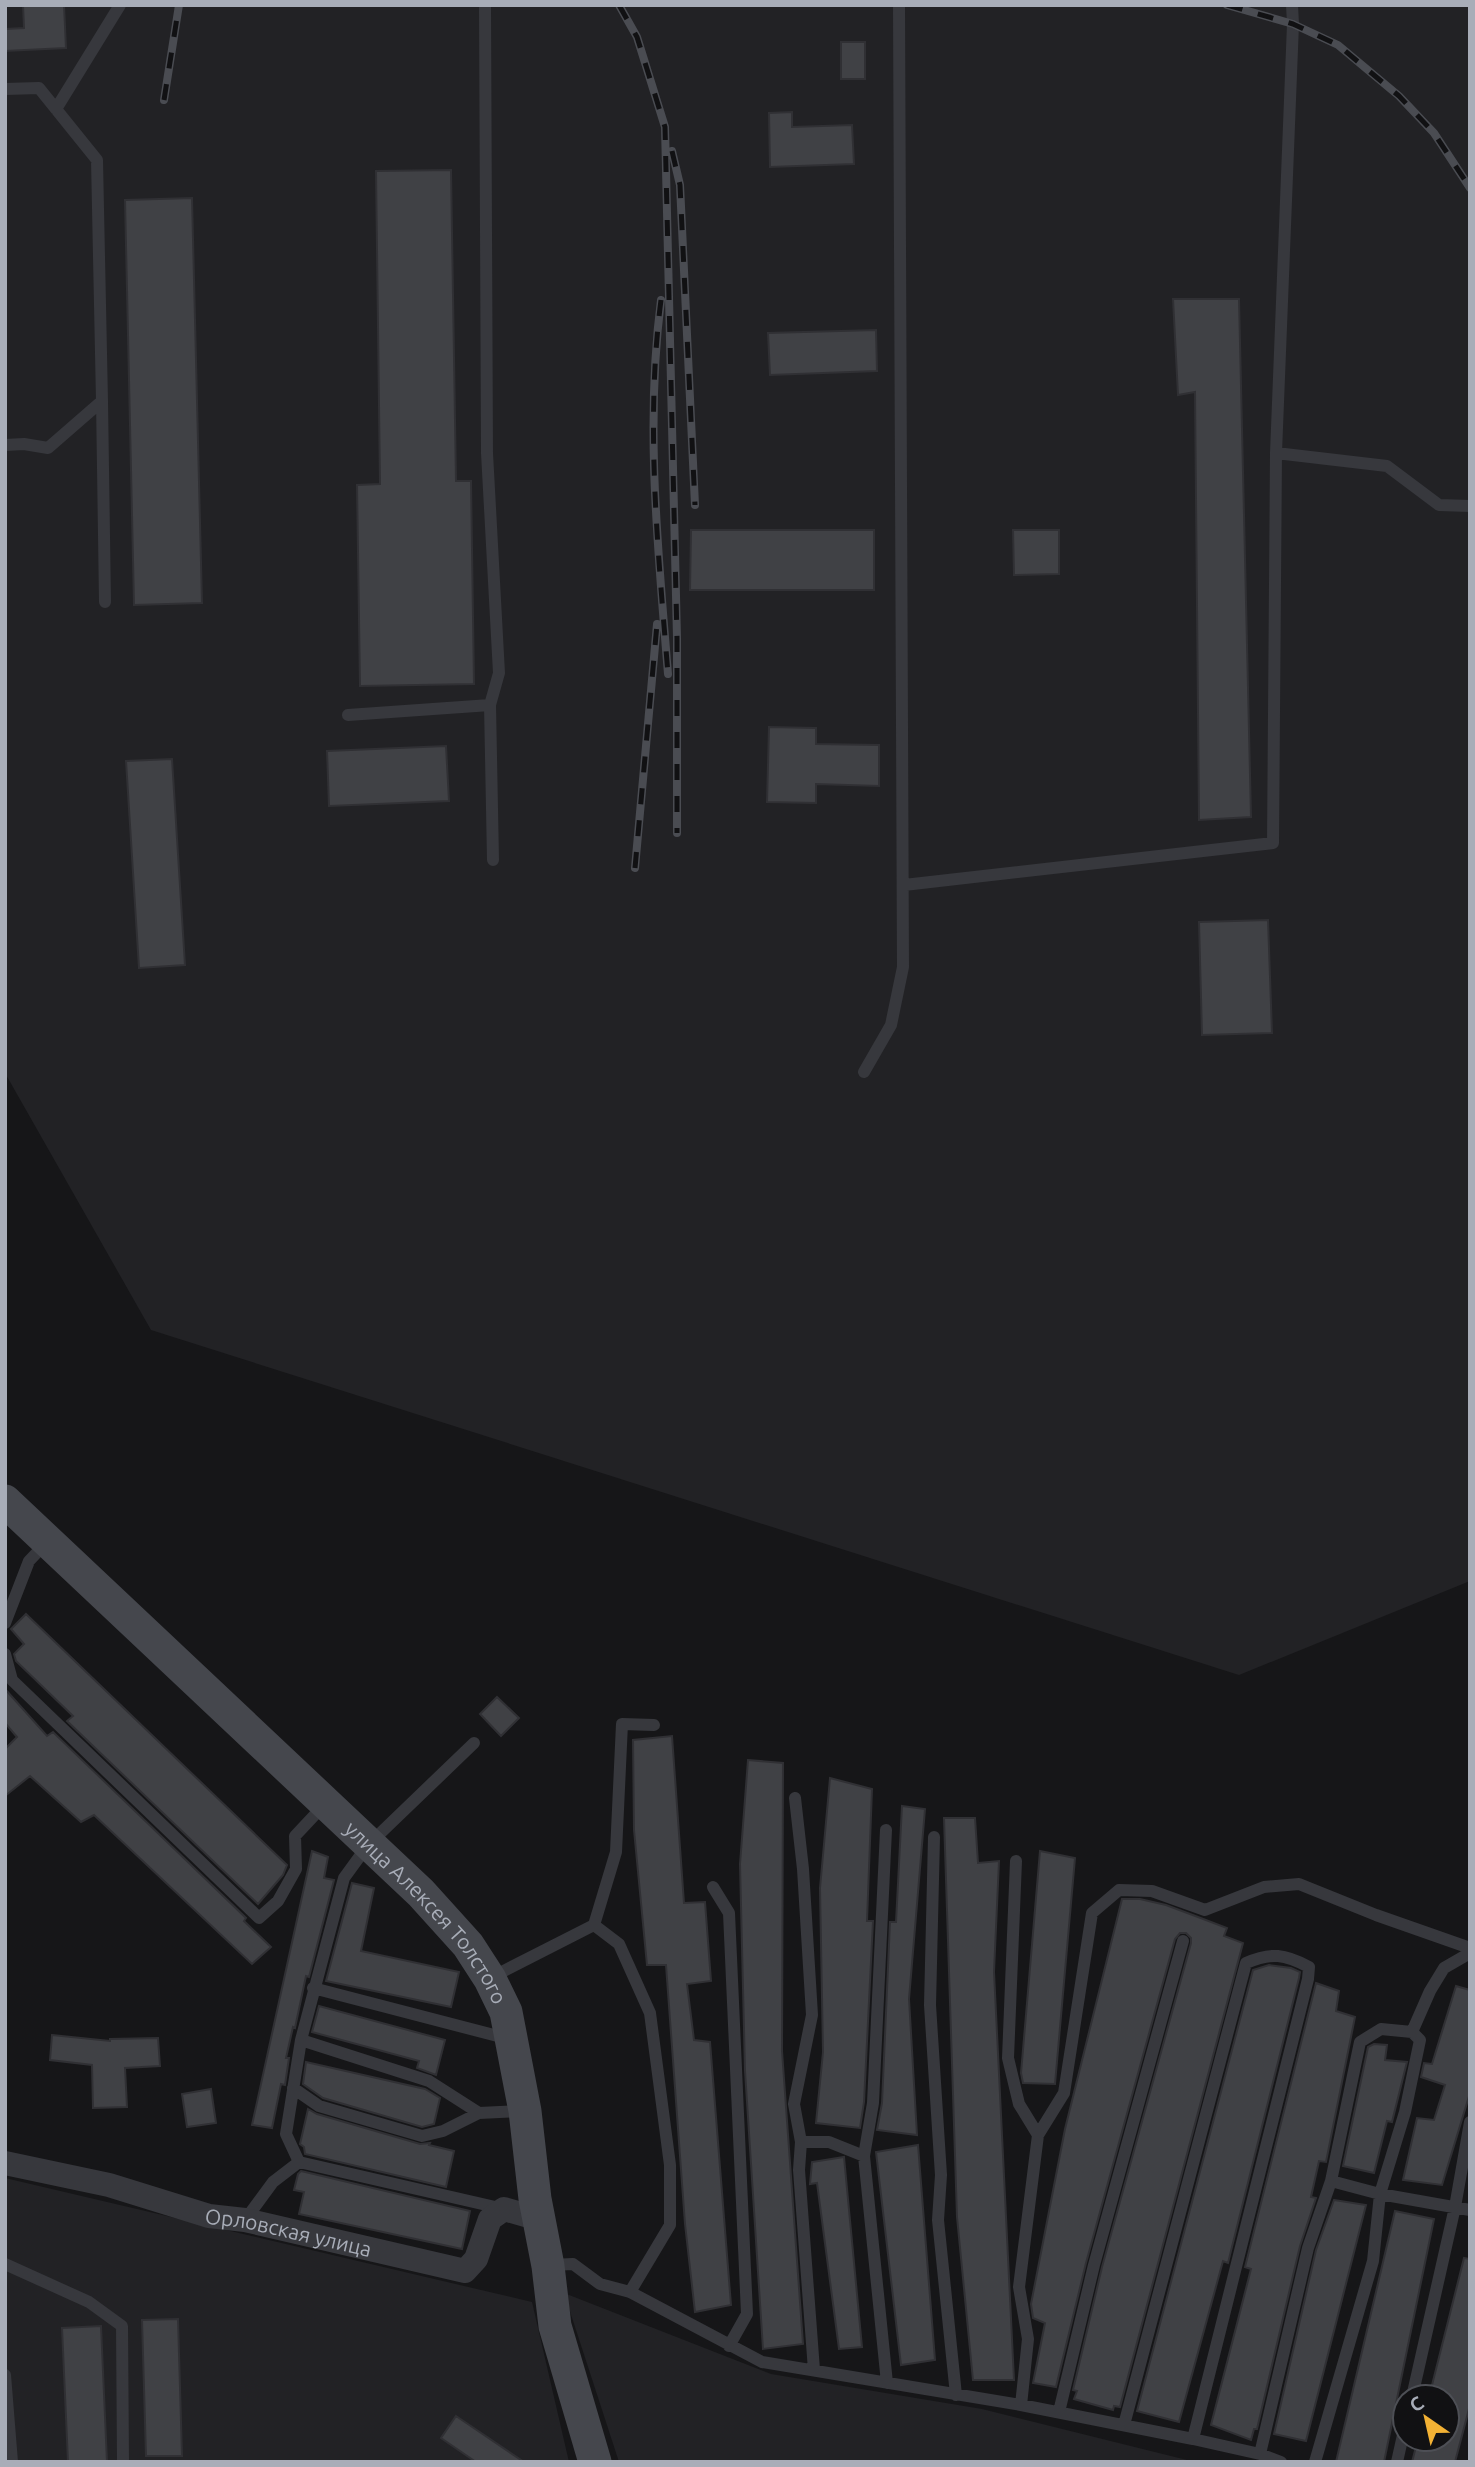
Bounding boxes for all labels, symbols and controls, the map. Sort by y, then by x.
street label: улица Алексея Толстого [340,1816,512,2007]
street label: Орловская улица [204,2204,374,2261]
north arrow [1391,2383,1461,2453]
text: С [1405,2391,1428,2416]

